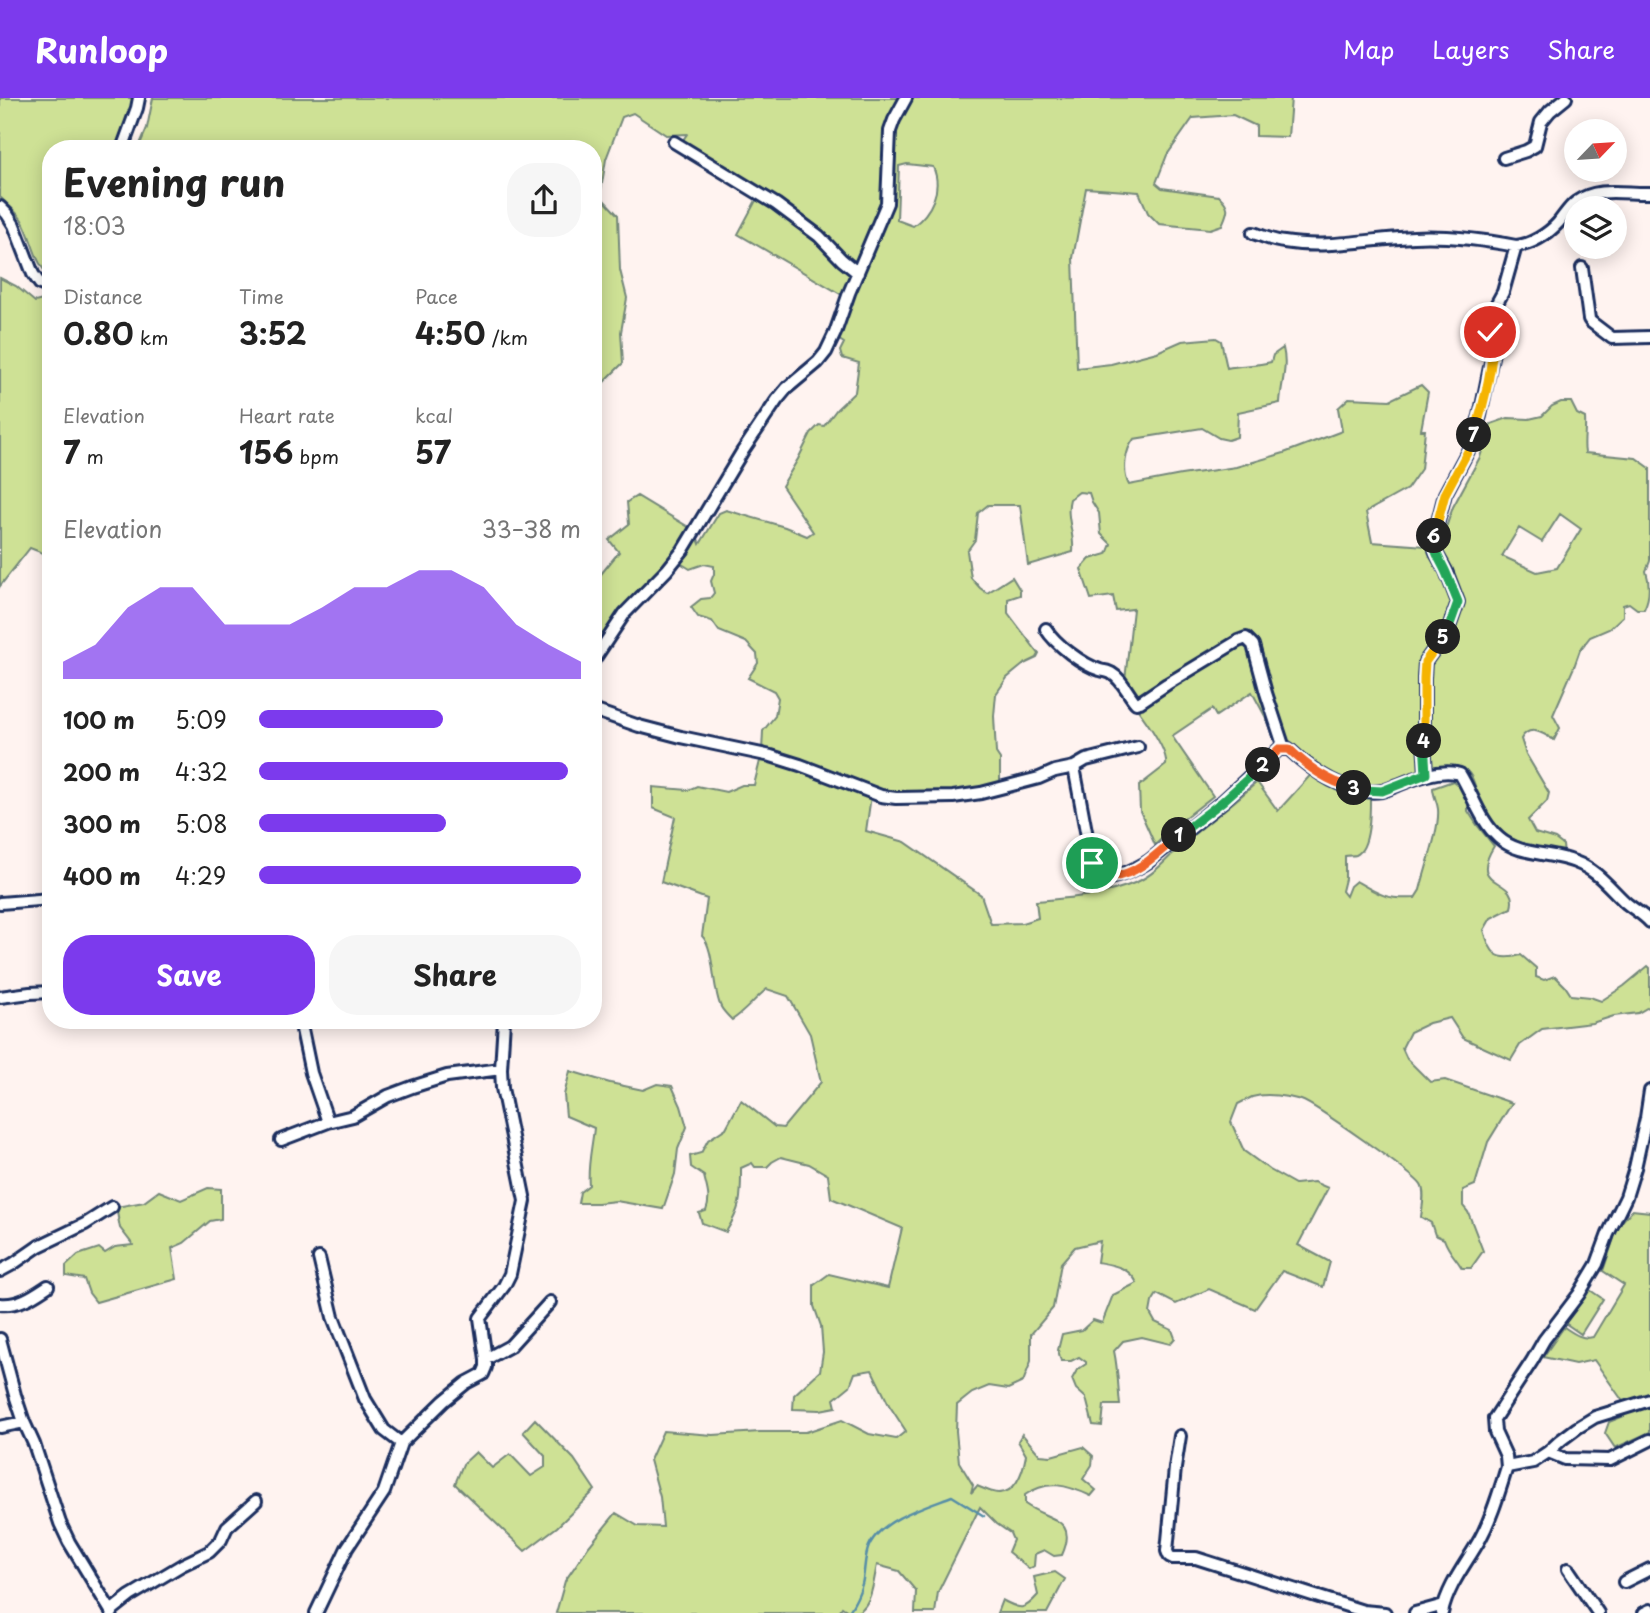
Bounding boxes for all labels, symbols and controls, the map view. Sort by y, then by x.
text: Runloop [35,24,168,74]
text: Map [1343,31,1394,67]
text: Layers [1432,31,1509,67]
text: Share [1547,31,1615,67]
north arrow [1564,119,1628,182]
map controls [1564,119,1627,259]
text: Evening run [63,153,285,210]
button: share [507,163,581,237]
button: layers [1564,196,1627,259]
text: 18:03 [63,208,126,243]
text: Distance [63,282,143,310]
text: Time [239,282,284,310]
text: Pace [415,282,458,310]
pin [1460,302,1520,362]
text: 0.80 [63,310,134,355]
text: 3:52 [239,310,307,355]
text: 4:50 [415,310,485,355]
icon: check [1471,313,1509,351]
text: km [134,323,168,351]
text: /km [485,323,528,351]
text: Elevation [63,401,145,429]
text: Heart rate [239,401,335,429]
text: kcal [415,401,453,429]
pin: 7 [1456,418,1492,452]
text: 7 [1468,420,1479,448]
text: 7 [63,429,80,474]
text: 156 [239,429,293,474]
text: 57 [415,429,451,474]
text: m [80,442,104,470]
text: bpm [293,442,339,470]
text: Elevation [63,511,162,546]
text: 33–38 m [482,511,581,546]
pin: 6 [1416,518,1452,554]
text: 6 [1427,521,1440,549]
pin: 5 [1426,620,1460,654]
text: 5 [1436,622,1449,650]
text: 100 m [63,702,135,737]
text: 5:09 [175,702,227,737]
pin: 4 [1406,724,1442,758]
text: 4 [1417,726,1430,754]
pin: 2 [1246,748,1280,782]
text: 2 [1256,750,1269,778]
text: 200 m [63,754,140,789]
text: 4:32 [175,754,228,789]
pin: 3 [1336,770,1372,806]
text: 3 [1347,773,1360,801]
text: 300 m [63,806,141,841]
text: 5:08 [175,806,228,841]
pin: 1 [1162,818,1196,852]
text: 1 [1174,820,1183,848]
pin [1062,833,1122,893]
icon: arrive [1073,844,1111,882]
text: 400 m [63,858,141,893]
text: 4:29 [175,858,226,893]
button: Save [63,935,315,1015]
button: Share [329,935,581,1015]

